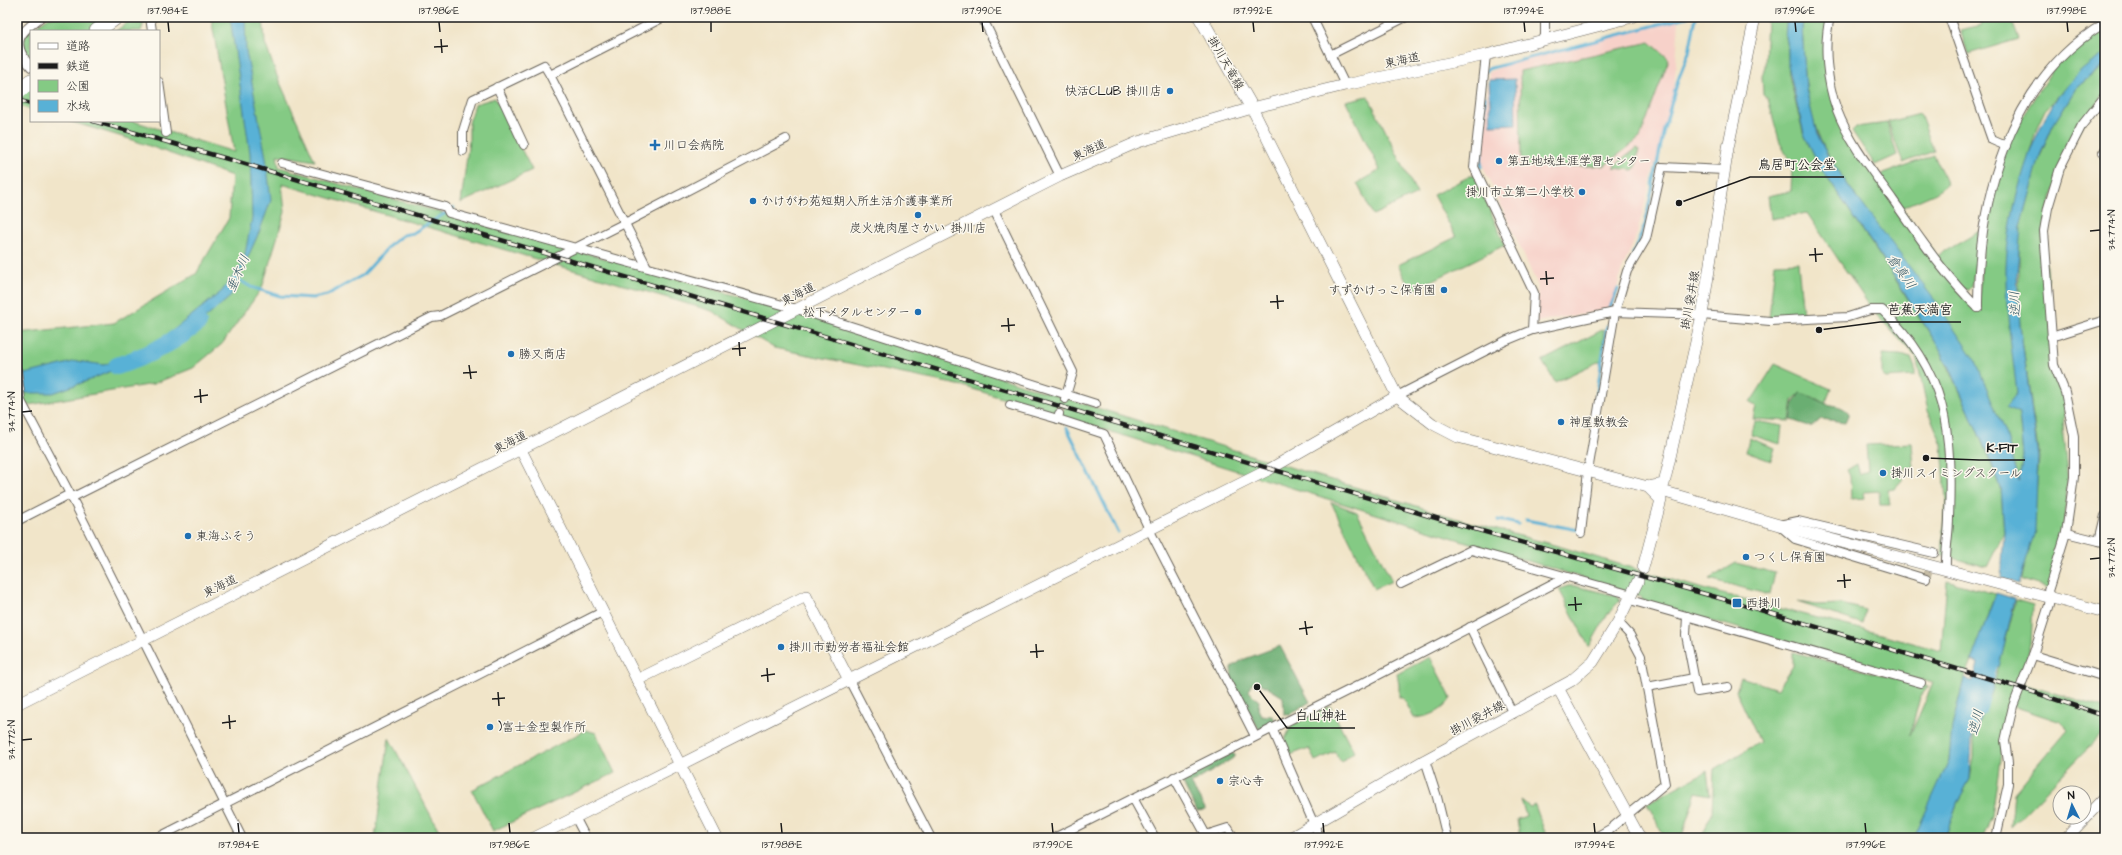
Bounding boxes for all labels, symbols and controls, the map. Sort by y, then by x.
text: 137.984°E [147,4,189,18]
text: 137.986°E [419,4,459,18]
text: 137.988°E [691,4,731,18]
text: 137.990°E [962,4,1002,18]
text: 137.992°E [1233,4,1273,18]
text: 137.994°E [1504,4,1544,18]
text: 137.996°E [1775,4,1815,18]
text: 137.998°E [2047,4,2087,18]
legend [30,30,160,122]
street label: 掛川天竜線 [1203,33,1248,93]
text: 道路 [66,38,90,55]
street label: 東海道 [1383,48,1421,73]
text: 鉄道 [66,58,90,75]
text: 公園 [66,78,90,95]
place label: 快活CLUB 掛川店 [1065,83,1162,100]
marker: 快活CLUB 掛川店 [1165,86,1175,96]
text: 水域 [66,98,90,115]
street label: 東海道 [1069,135,1109,166]
place label: 川口会病院 [664,137,724,154]
marker: 川口会病院 [649,139,661,151]
callout: 鳥居町公会堂 [1750,152,1844,177]
place label: 第五地域生涯学習センター [1507,153,1651,170]
marker: 第五地域生涯学習センター [1494,156,1504,166]
text: 鳥居町公会堂 [1758,156,1836,174]
place label: 掛川市立第二小学校 [1466,184,1574,201]
marker: 掛川市立第二小学校 [1577,187,1587,197]
place label: かけがわ苑短期入所生活介護事業所 [761,193,953,210]
marker: かけがわ苑短期入所生活介護事業所 [748,196,758,206]
marker: 炭火焼肉屋さかい 掛川店 [913,210,923,220]
text: 34.774°N [2105,210,2119,250]
place label: 炭火焼肉屋さかい 掛川店 [850,220,986,237]
water label: 倉真川 [1883,250,1920,293]
water label: 垂木川 [222,252,254,295]
street label: 掛川袋井線 [1677,269,1704,331]
street label: 東海道 [778,279,818,310]
place label: すずかけっこ保育園 [1328,282,1436,299]
marker: すずかけっこ保育園 [1439,285,1449,295]
water label: 逆川 [2005,290,2025,317]
callout: 芭蕉天満宮 [1880,297,1961,322]
text: 芭蕉天満宮 [1887,301,1953,319]
place label: 松下メタルセンター [803,304,910,321]
marker: 松下メタルセンター [913,307,923,317]
place label: 勝又商店 [519,346,567,363]
marker: 勝又商店 [506,349,516,359]
text: 34.774°N [5,392,19,432]
place label: 神屋敷教会 [1569,414,1629,431]
marker: 神屋敷教会 [1556,417,1566,427]
street label: 東海道 [490,427,530,458]
callout: K−FIT [1979,435,2025,460]
text: K−FIT [1987,439,2018,457]
place label: 掛川スイミングスクール [1891,465,2022,482]
marker: 掛川スイミングスクール [1878,468,1888,478]
place label: 東海ふそう [196,528,256,545]
marker: 東海ふそう [183,531,193,541]
text: 34.772°N [2105,538,2119,578]
place label: つくし保育園 [1754,549,1826,566]
marker: つくし保育園 [1741,552,1751,562]
street label: 東海道 [200,571,240,602]
place label: 西掛川 [1746,595,1782,612]
marker: 西掛川 [1731,597,1743,609]
place label: 掛川市勤労者福祉会館 [789,639,909,656]
marker: 掛川市勤労者福祉会館 [776,642,786,652]
street label: 掛川袋井線 [1447,697,1508,740]
callout: 白山神社 [1287,703,1355,728]
text: 白山神社 [1295,707,1347,725]
water label: 逆川 [1964,707,1988,737]
place label: )富士金型製作所 [498,719,586,736]
text: 34.772°N [5,720,19,760]
marker: )富士金型製作所 [485,722,495,732]
place label: 宗心寺 [1228,773,1264,790]
marker: 宗心寺 [1215,776,1225,786]
north arrow [2052,785,2092,825]
text: N [2067,788,2075,803]
text: 137.984°E [218,838,260,852]
text: 137.986°E [490,838,530,852]
text: 137.988°E [762,838,802,852]
text: 137.990°E [1033,838,1073,852]
text: 137.992°E [1304,838,1344,852]
text: 137.994°E [1575,838,1615,852]
text: 137.996°E [1846,838,1886,852]

